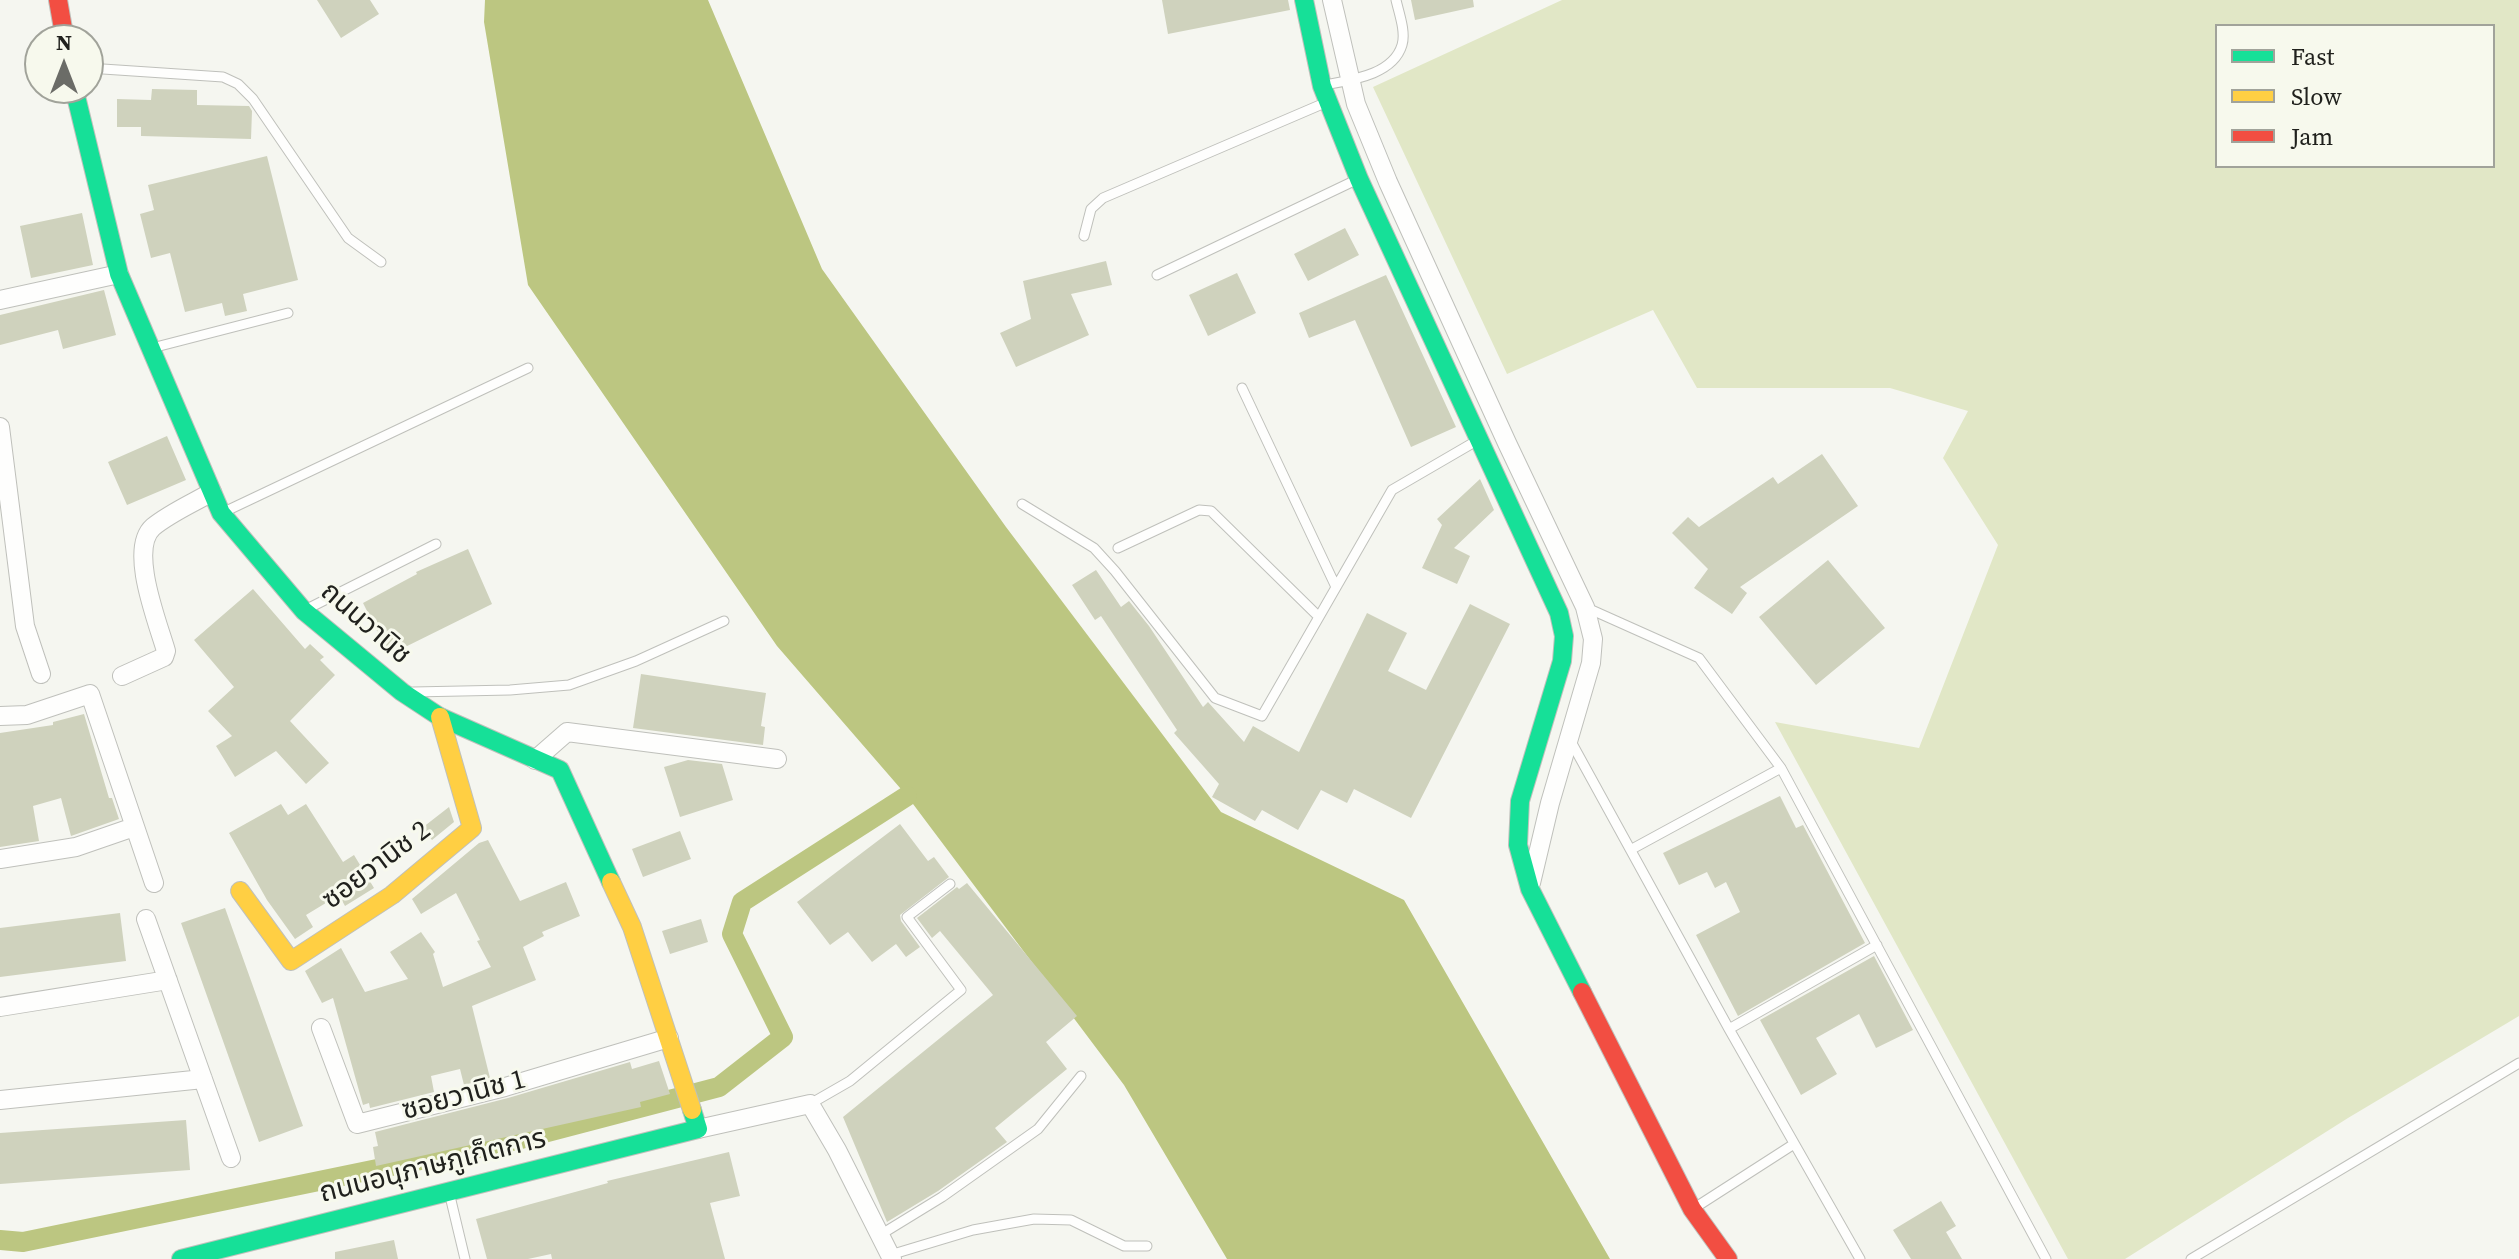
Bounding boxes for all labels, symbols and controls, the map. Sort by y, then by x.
north arrow [24,24,104,104]
legend [2215,24,2495,168]
text: N [56,27,72,57]
text: Fast [2291,40,2334,73]
text: Slow [2291,80,2342,113]
text: Jam [2291,120,2333,153]
street label: ถนนวานิช [313,576,417,672]
street label: ซอยวานิช 2 [316,815,438,917]
street label: ซอยวานิช 1 [399,1063,529,1129]
street label: ถนนอนุภาษภูเก็ตการ [316,1123,550,1211]

